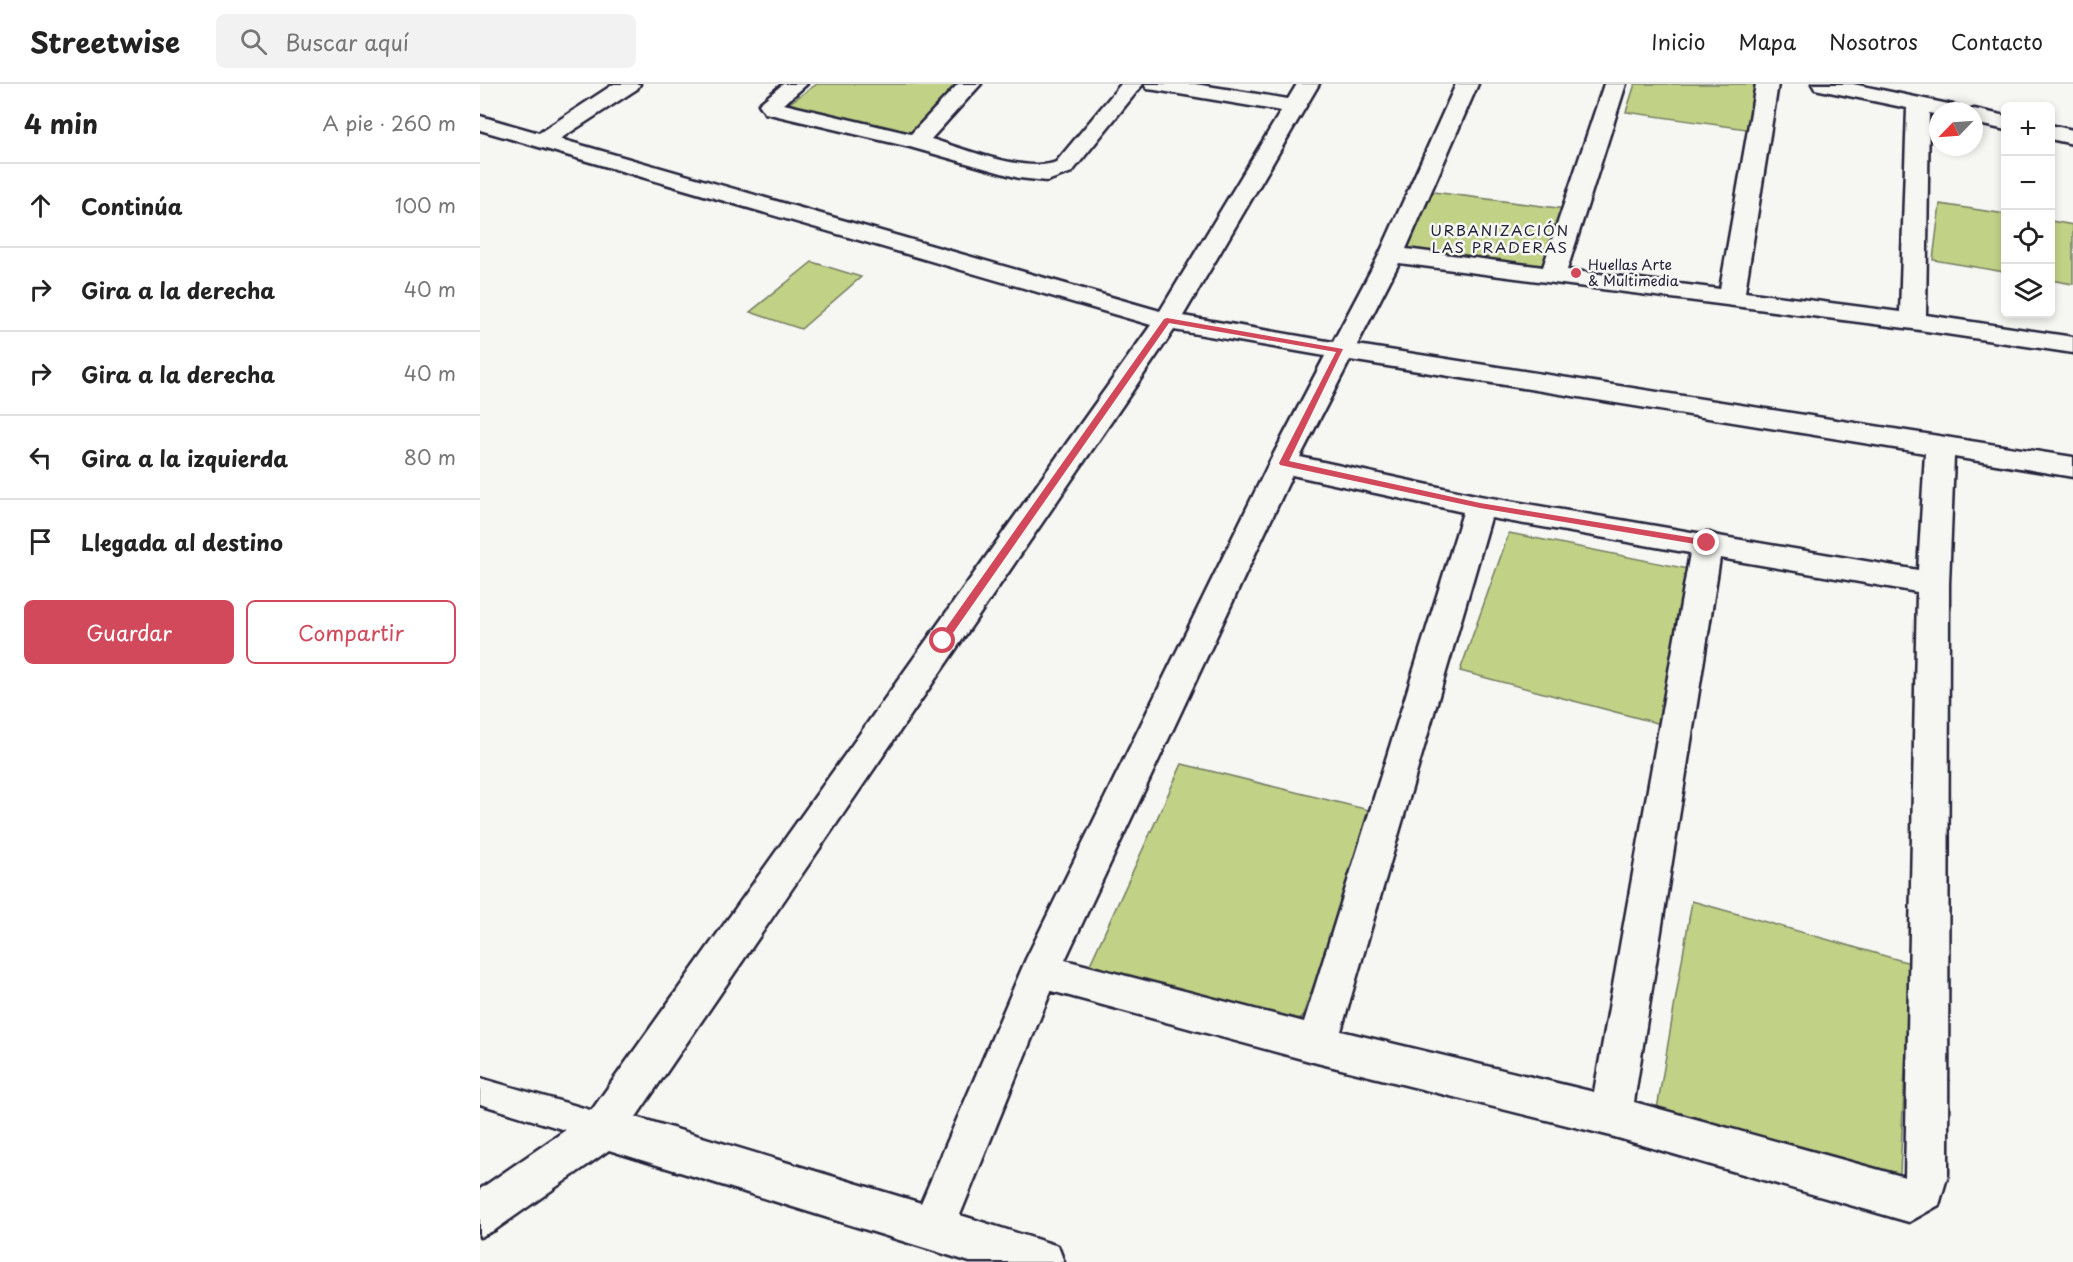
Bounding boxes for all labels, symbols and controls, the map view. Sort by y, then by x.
search box [216,14,636,68]
text: Streetwise [30,20,180,63]
icon: search [237,25,270,58]
text: Buscar aquí [285,25,409,58]
text: Inicio [1651,25,1705,57]
text: Mapa [1738,25,1796,57]
text: Nosotros [1829,25,1918,57]
text: Contacto [1951,25,2043,57]
north arrow [1929,102,1983,156]
map controls [2001,102,2055,318]
button: + [2001,102,2055,156]
text: 4 min [24,104,98,143]
text: A pie · 260 m [322,108,456,138]
button: − [2001,156,2055,210]
icon: ahead [24,189,57,222]
text: Continúa [81,189,183,222]
text: 100 m [395,190,456,220]
button: locate [2001,210,2055,264]
district label: URBANIZACIÓN LAS PRADERAS [1430,218,1570,258]
place label: Huellas Arte & Multimedia [1588,254,1679,291]
button: layers [2001,264,2055,318]
marker: Huellas Arte & Multimedia [1569,266,1583,280]
icon: right [24,273,57,306]
text: Gira a la derecha [81,273,275,306]
text: 40 m [404,274,456,304]
icon: right [24,357,57,390]
text: Gira a la derecha [81,357,275,390]
text: 40 m [404,358,456,388]
icon: left [24,441,57,474]
text: Gira a la izquierda [81,441,288,474]
text: 80 m [404,442,456,472]
icon: arrive [24,525,57,558]
text: Llegada al destino [81,525,283,558]
route end [1693,529,1719,555]
button: Guardar [24,600,234,664]
button: Compartir [246,600,456,664]
route start [929,627,955,653]

